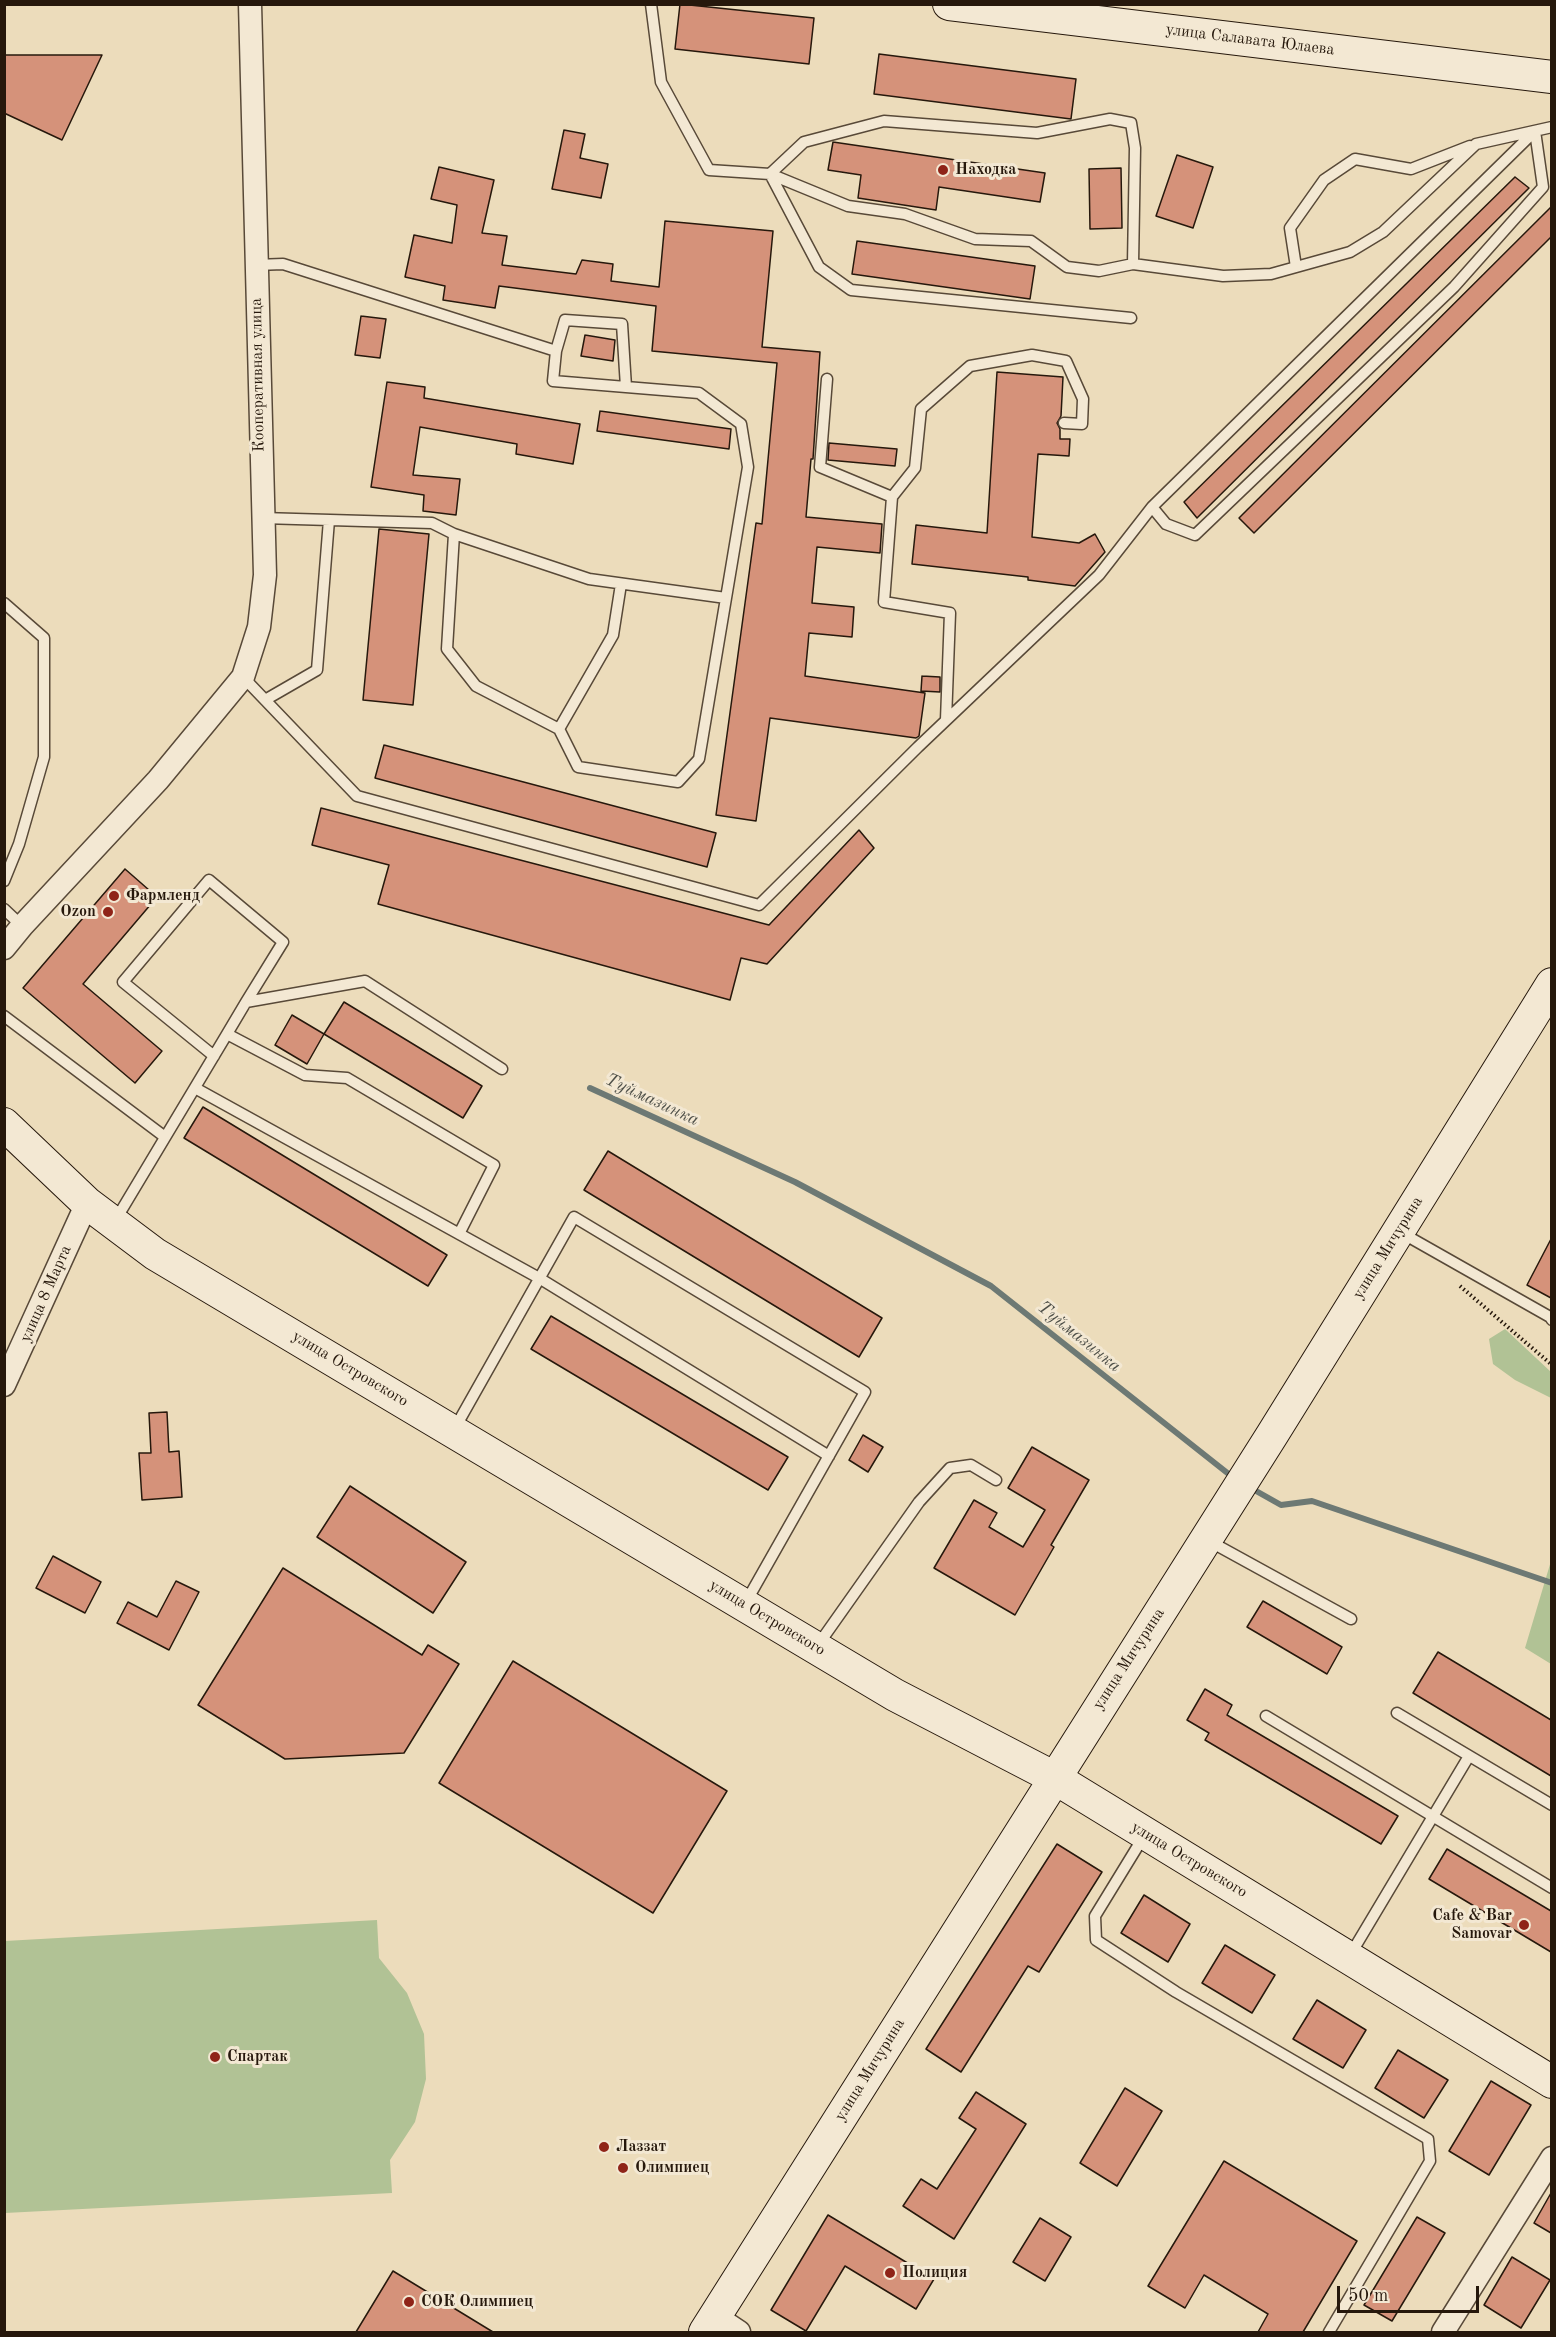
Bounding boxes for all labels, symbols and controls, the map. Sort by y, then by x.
street label: улица Салавата Юлаева [1165,20,1335,60]
place label: Находка [955,160,1016,180]
marker: Находка [936,163,950,177]
street label: Кооперативная улица [247,298,269,452]
place label: Фармленд [126,886,200,906]
marker: Фармленд [107,889,121,903]
place label: Ozon [60,902,96,922]
marker: Ozon [101,905,115,919]
water label: Туймазинка [602,1069,702,1131]
street label: улица Мичурина [1349,1193,1427,1303]
street label: улица 8 Марта [16,1242,76,1346]
water label: Туймазинка [1033,1297,1125,1377]
street label: улица Островского [288,1327,412,1411]
street label: улица Островского [705,1576,829,1660]
street label: улица Мичурина [1089,1605,1169,1713]
street label: улица Островского [1127,1818,1251,1902]
place label: Cafe & Bar Samovar [1432,1906,1512,1944]
marker: Cafe & Bar Samovar [1517,1918,1531,1932]
street label: улица Мичурина [831,2015,909,2125]
place label: Спартак [227,2047,288,2067]
marker: Спартак [208,2050,222,2064]
place label: Лаззат [616,2137,666,2157]
marker: Лаззат [597,2140,611,2154]
place label: Олимпиец [635,2158,709,2178]
marker: Олимпиец [616,2161,630,2175]
place label: Полиция [902,2263,967,2283]
marker: Полиция [883,2266,897,2280]
scale bar [1340,2274,1482,2312]
text: 50 m [1348,2287,1388,2305]
place label: СОК Олимпиец [421,2292,533,2312]
marker: СОК Олимпиец [402,2295,416,2309]

